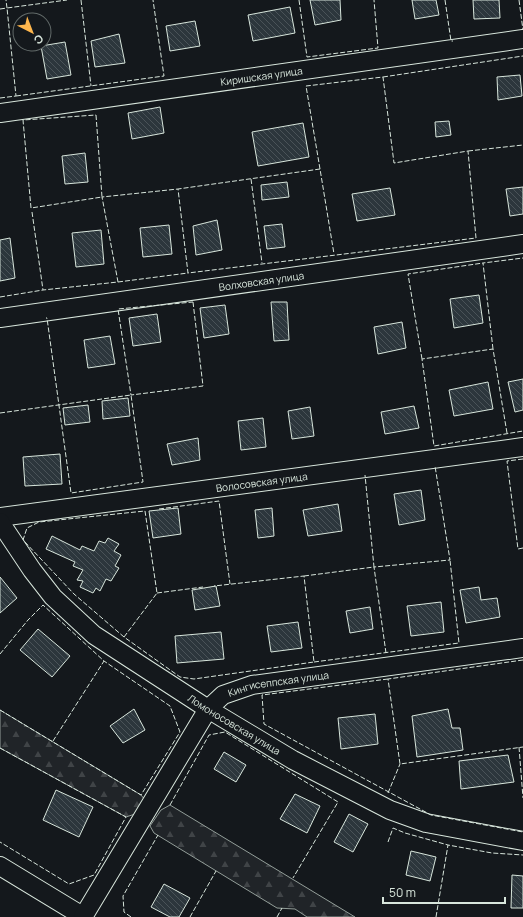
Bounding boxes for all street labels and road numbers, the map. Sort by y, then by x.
street label: Киришская улица [219,63,303,89]
street label: Волховская улица [218,268,305,294]
street label: Волосовская улица [215,469,308,495]
street label: Кингисеппская улица [226,668,330,700]
street label: Ломоносовская улица [185,691,283,758]

